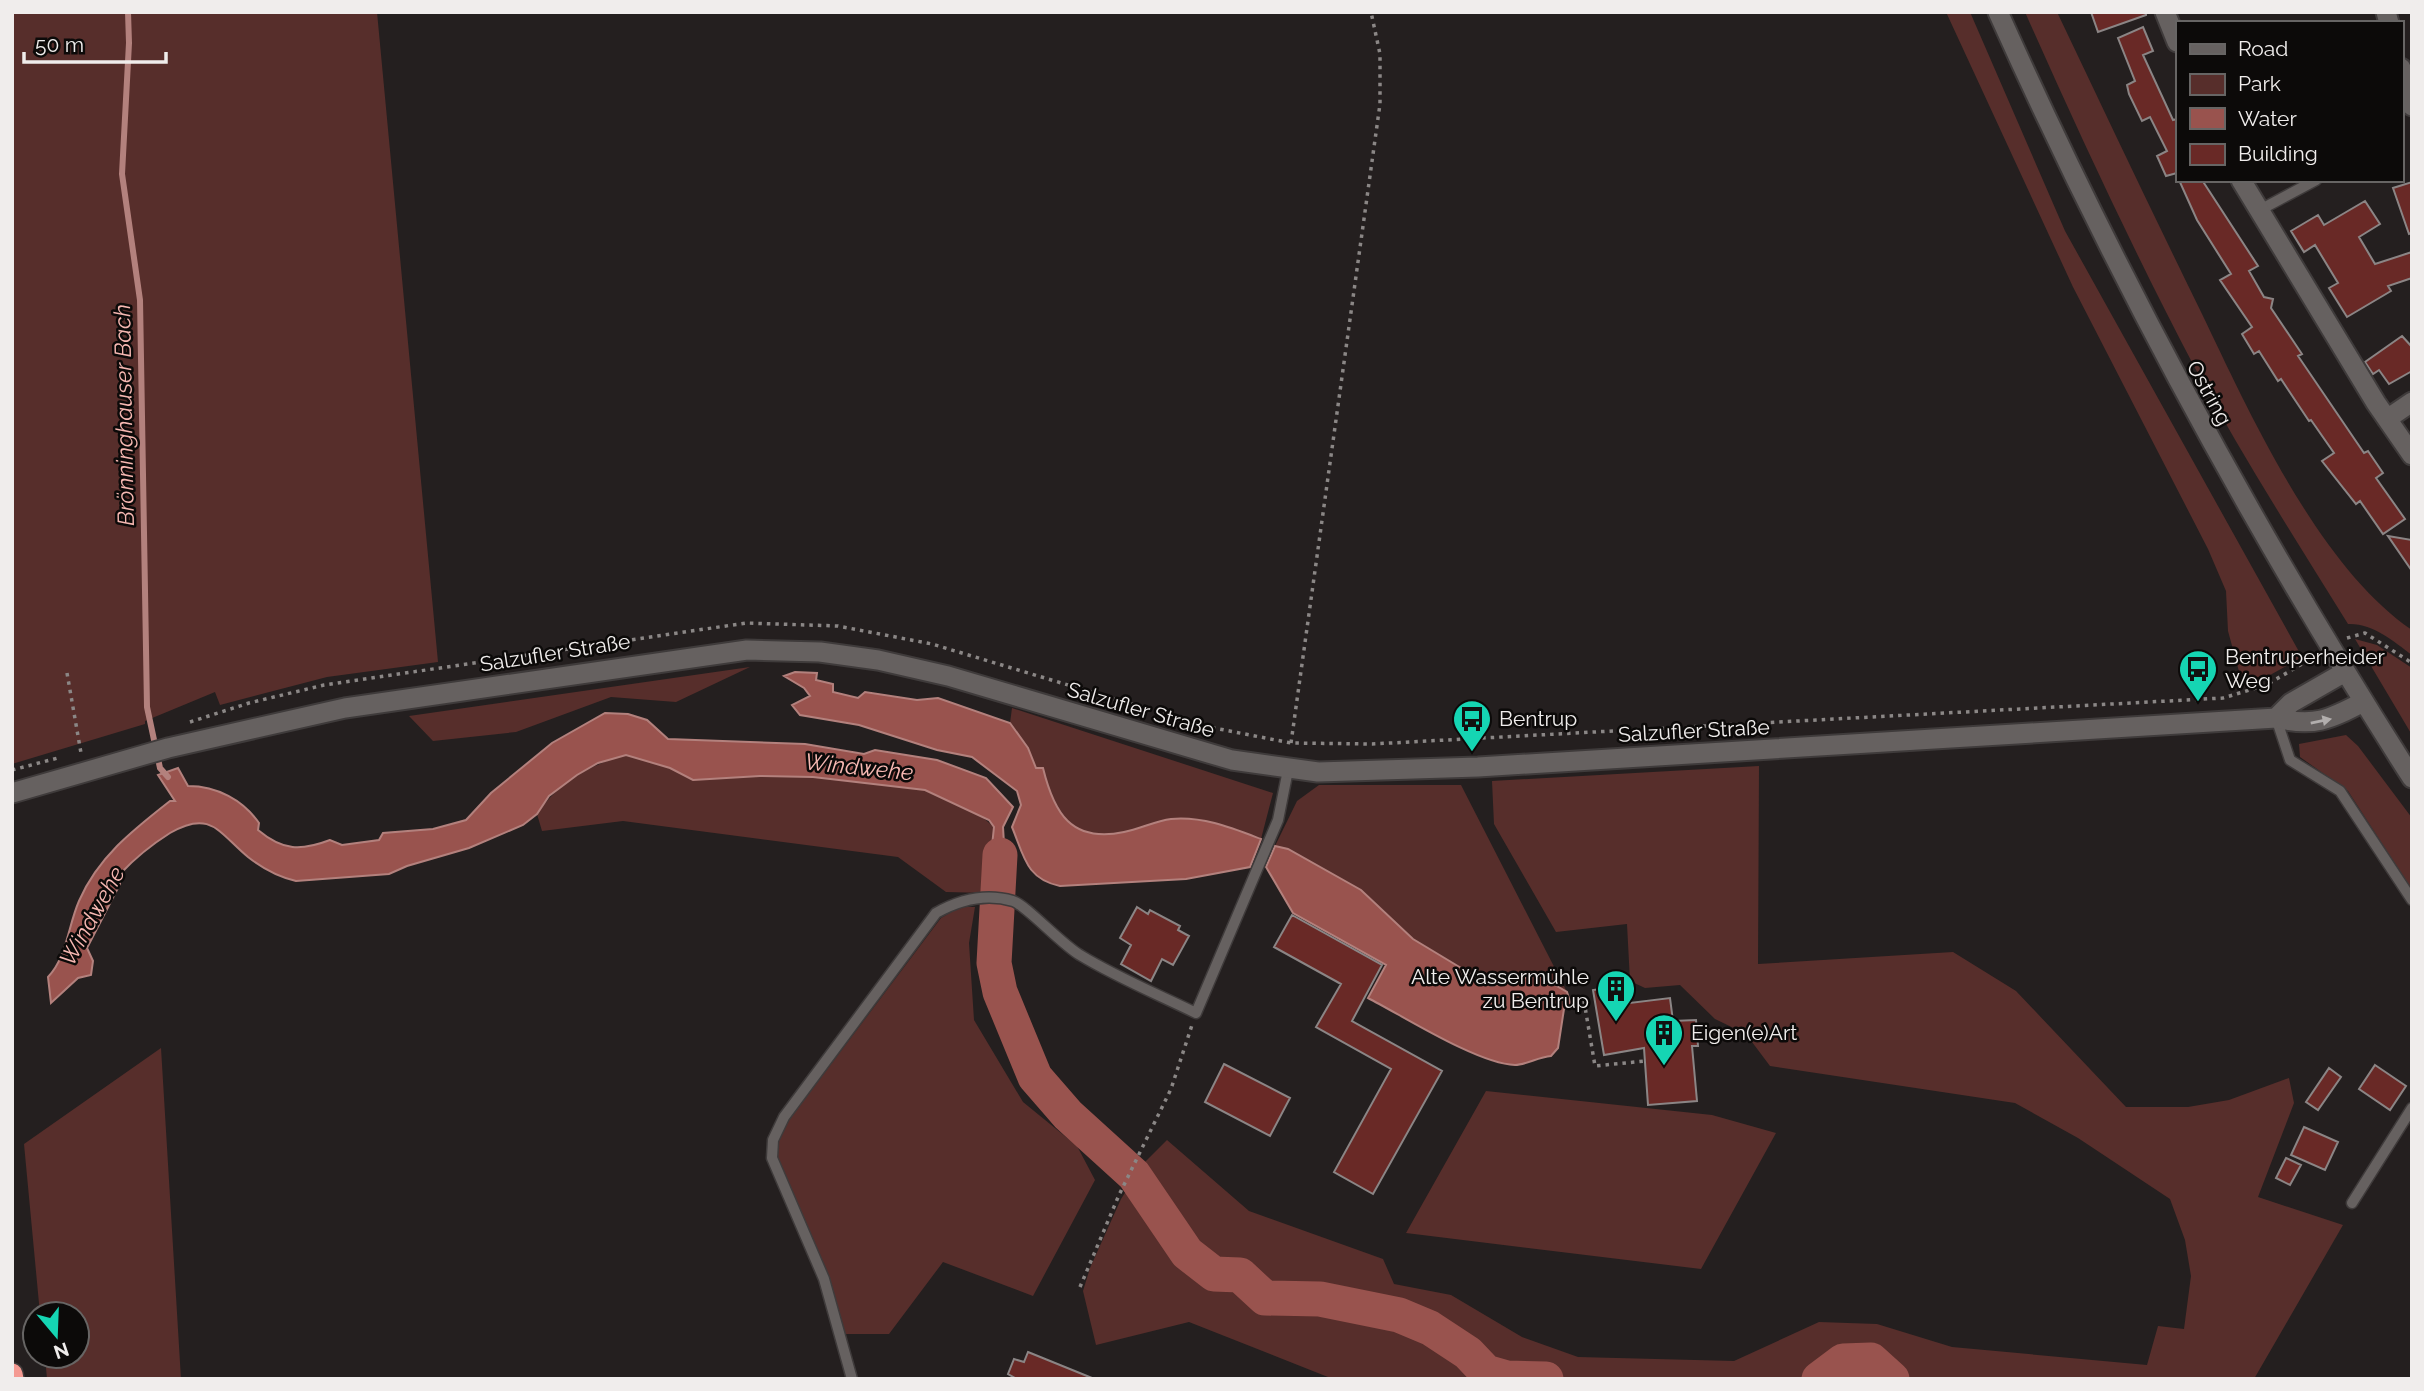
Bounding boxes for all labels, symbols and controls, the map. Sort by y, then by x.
scale bar [24,21,166,65]
legend [2176,21,2403,182]
text: 50 m [35,32,84,57]
text: Road [2238,36,2288,61]
text: Park [2238,71,2281,96]
text: Water [2238,106,2297,131]
text: Building [2238,141,2318,166]
water label: Brönninghauser Bach [108,304,139,526]
street label: Ostring [2182,356,2237,429]
street label: Salzufler Straße [478,628,632,677]
place label: Bentruperheider Weg [2225,644,2386,693]
bus stop icon: Bentruperheider Weg [2177,648,2219,703]
street label: Salzufler Straße [1065,677,1218,742]
bus stop icon: Bentrup [1451,698,1493,753]
place label: Bentrup [1499,706,1577,731]
street label: Salzufler Straße [1618,714,1770,747]
one-way arrow [2310,715,2332,726]
water label: Windwehe [803,747,915,786]
water label: Windwehe [53,862,130,970]
place label: Alte Wassermühle zu Bentrup [1411,964,1589,1013]
building icon: Alte Wassermühle zu Bentrup [1595,968,1637,1023]
building icon: Eigen(e)Art [1643,1012,1685,1067]
place label: Eigen(e)Art [1691,1020,1797,1045]
north arrow [21,1300,91,1370]
text: N [51,1338,72,1364]

